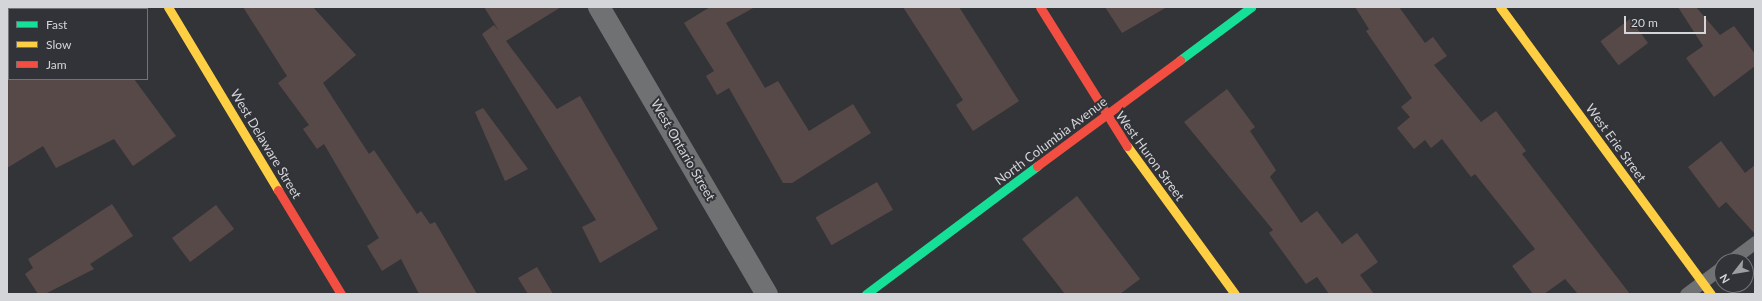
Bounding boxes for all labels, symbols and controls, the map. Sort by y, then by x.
legend [8,8,148,80]
scale bar [1626,8,1708,34]
text: 20 m [1631,15,1658,30]
text: Fast [46,17,67,32]
text: Slow [46,37,71,52]
text: Jam [46,57,67,72]
street label: West Delaware Street [227,86,305,202]
street label: North Columbia Avenue [992,93,1110,189]
street label: West Ontario Street [648,96,718,204]
street label: West Erie Street [1582,101,1650,185]
street label: West Huron Street [1112,108,1188,204]
north arrow [1714,253,1754,293]
text: N [1716,272,1732,286]

